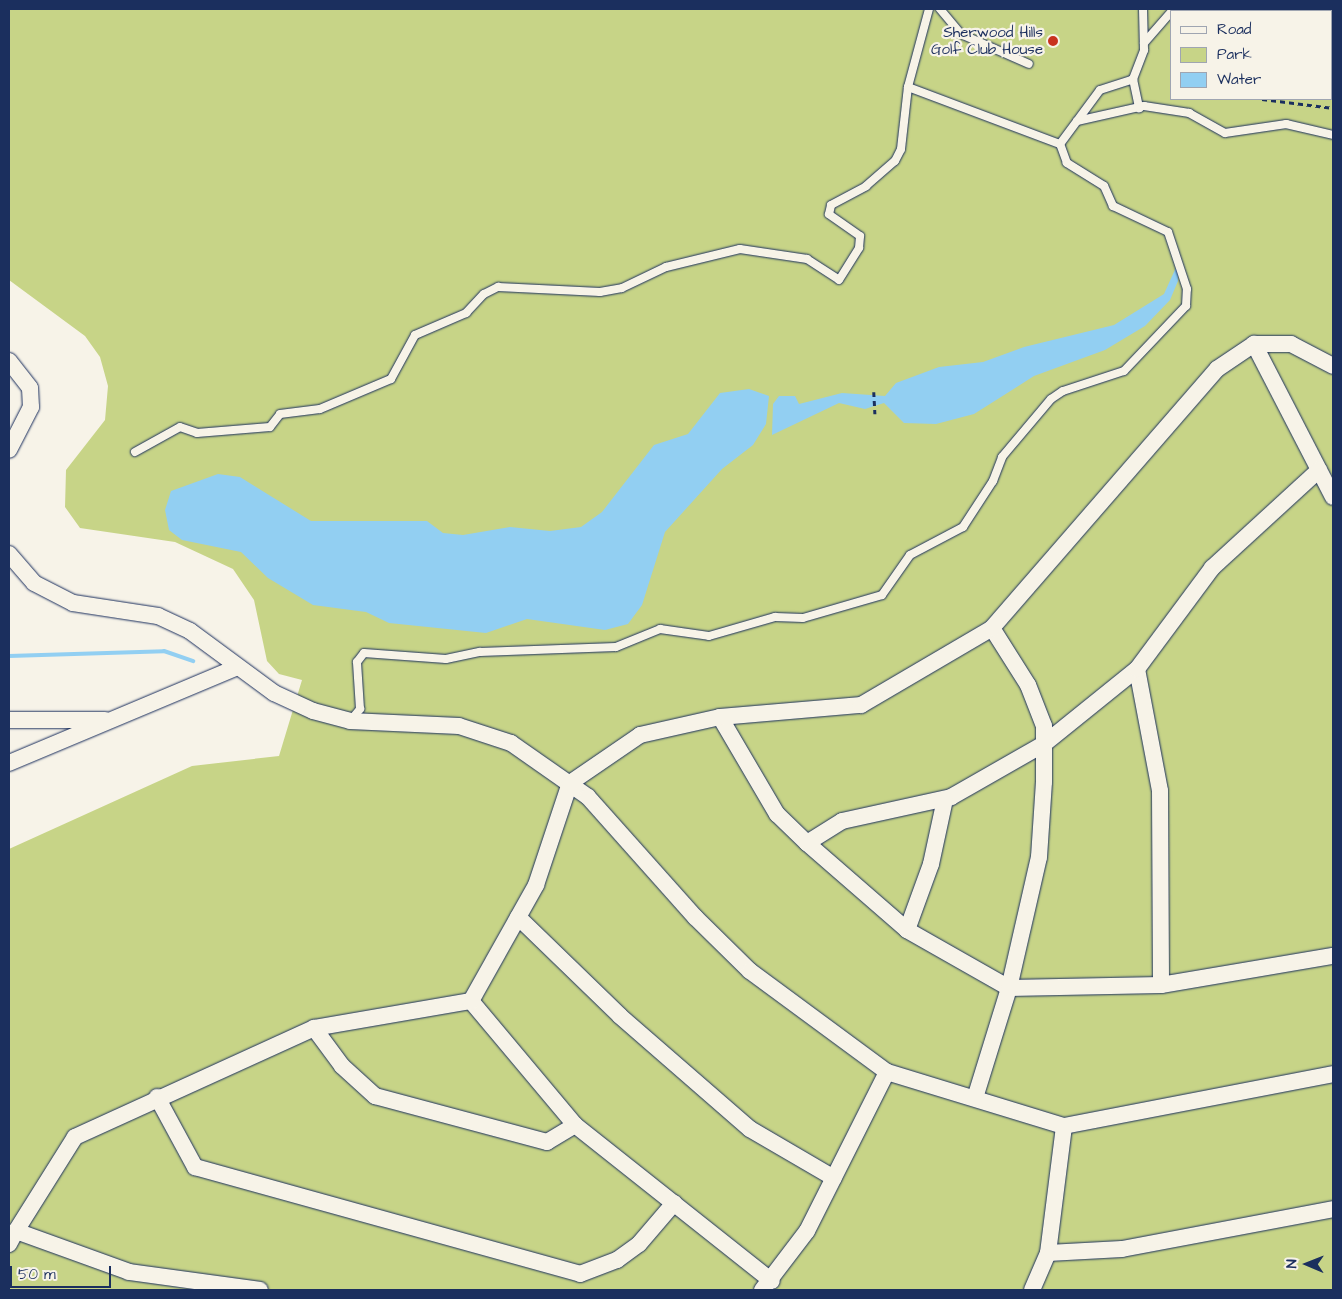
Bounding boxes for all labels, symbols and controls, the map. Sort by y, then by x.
legend [1170,10,1332,100]
text: Road [1217,19,1251,40]
place label: Sherwood Hills Golf Club House [931,23,1043,58]
marker: Sherwood Hills Golf Club House [1047,35,1059,47]
text: Park [1217,44,1252,65]
text: Water [1217,69,1261,90]
north arrow [1282,1239,1332,1289]
scale bar [12,1256,114,1288]
text: N [1282,1259,1302,1268]
text: 50 m [18,1264,56,1285]

